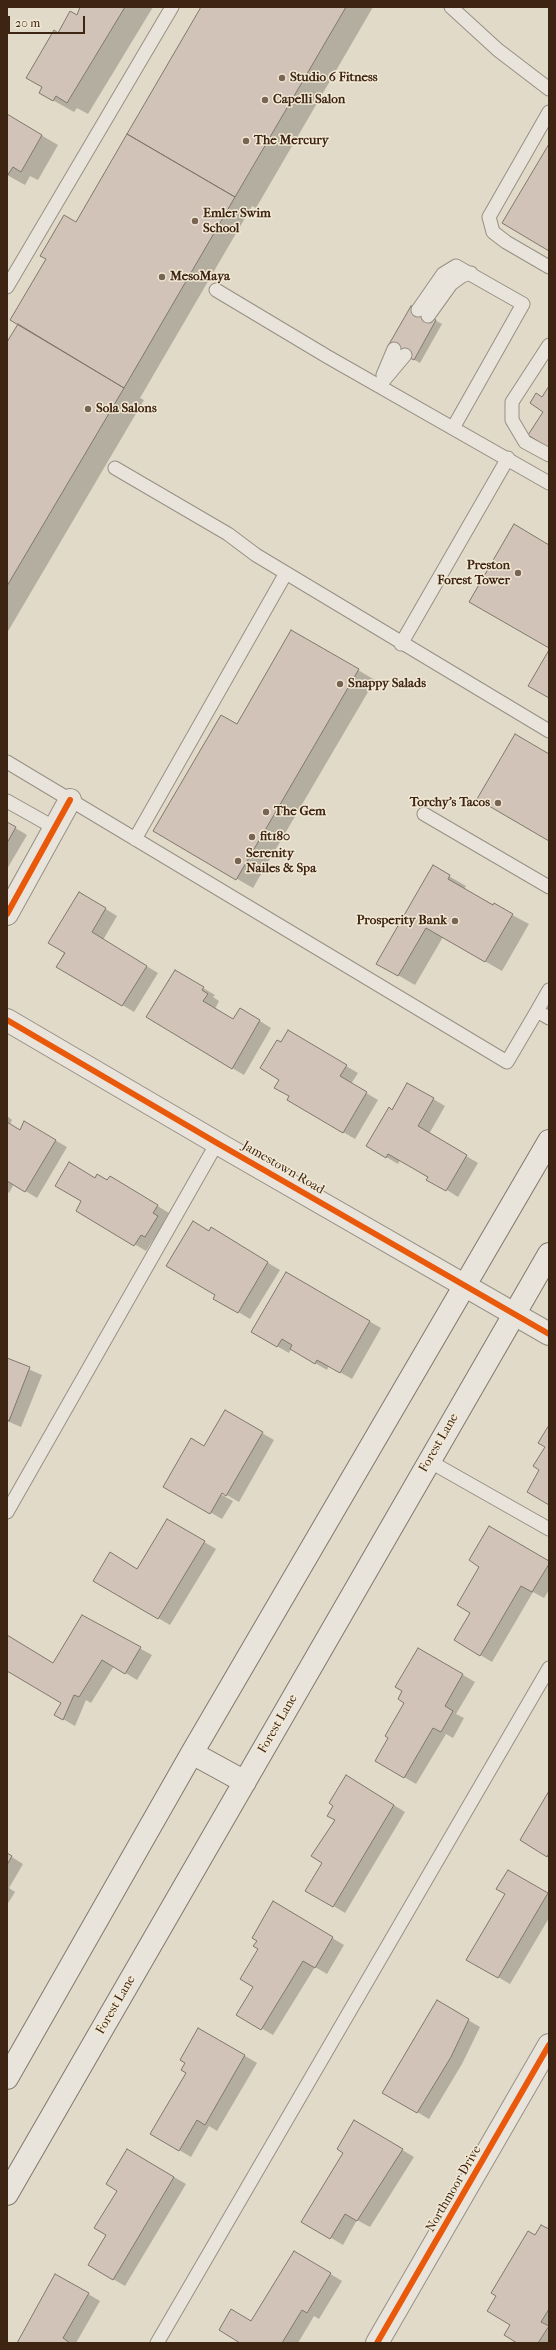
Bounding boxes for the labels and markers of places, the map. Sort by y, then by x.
place label: Studio 6 Fitness [290,70,378,86]
marker: Studio 6 Fitness [277,73,287,83]
place label: Capelli Salon [273,92,345,108]
marker: Capelli Salon [260,95,270,105]
place label: The Mercury [254,133,329,149]
marker: The Mercury [241,136,251,146]
place label: Emler Swim School [203,206,271,237]
marker: Emler Swim School [190,216,200,226]
place label: MesoMaya [170,269,230,285]
marker: MesoMaya [157,272,167,282]
place label: Sola Salons [96,401,157,417]
marker: Sola Salons [83,404,93,414]
place label: Preston Forest Tower [437,558,510,589]
marker: Preston Forest Tower [513,568,523,578]
place label: Snappy Salads [348,676,426,692]
marker: Snappy Salads [335,679,345,689]
place label: Torchy's Tacos [410,795,490,811]
marker: Torchy's Tacos [493,798,503,808]
place label: The Gem [274,804,326,820]
marker: The Gem [261,807,271,817]
place label: fit180 [260,829,290,845]
marker: fit180 [247,832,257,842]
place label: Serenity Nailes & Spa [246,846,316,877]
marker: Serenity Nailes & Spa [233,856,243,866]
place label: Prosperity Bank [356,913,447,929]
marker: Prosperity Bank [450,916,460,926]

